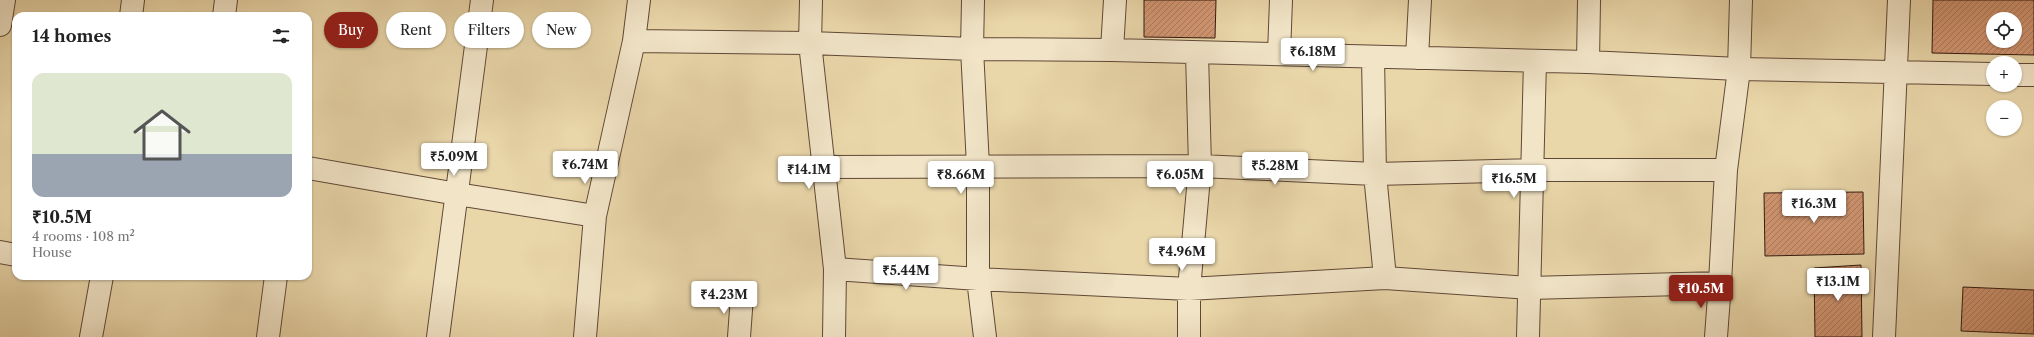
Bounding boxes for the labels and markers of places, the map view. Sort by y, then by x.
pin: ₹6.18M [1280,38,1346,72]
pin: ₹5.09M [421,143,487,177]
pin: ₹6.74M [552,151,618,185]
pin: ₹5.28M [1242,152,1308,186]
pin: ₹14.1M [776,156,842,190]
pin: ₹8.66M [928,161,994,195]
pin: ₹6.05M [1147,161,1213,195]
pin: ₹16.5M [1481,165,1547,199]
pin: ₹16.3M [1781,190,1847,224]
pin: ₹4.96M [1149,238,1215,272]
pin: ₹5.44M [873,257,939,291]
pin: ₹13.1M [1805,268,1871,302]
pin: ₹10.5M [1668,275,1734,309]
pin: ₹4.23M [691,281,757,315]

